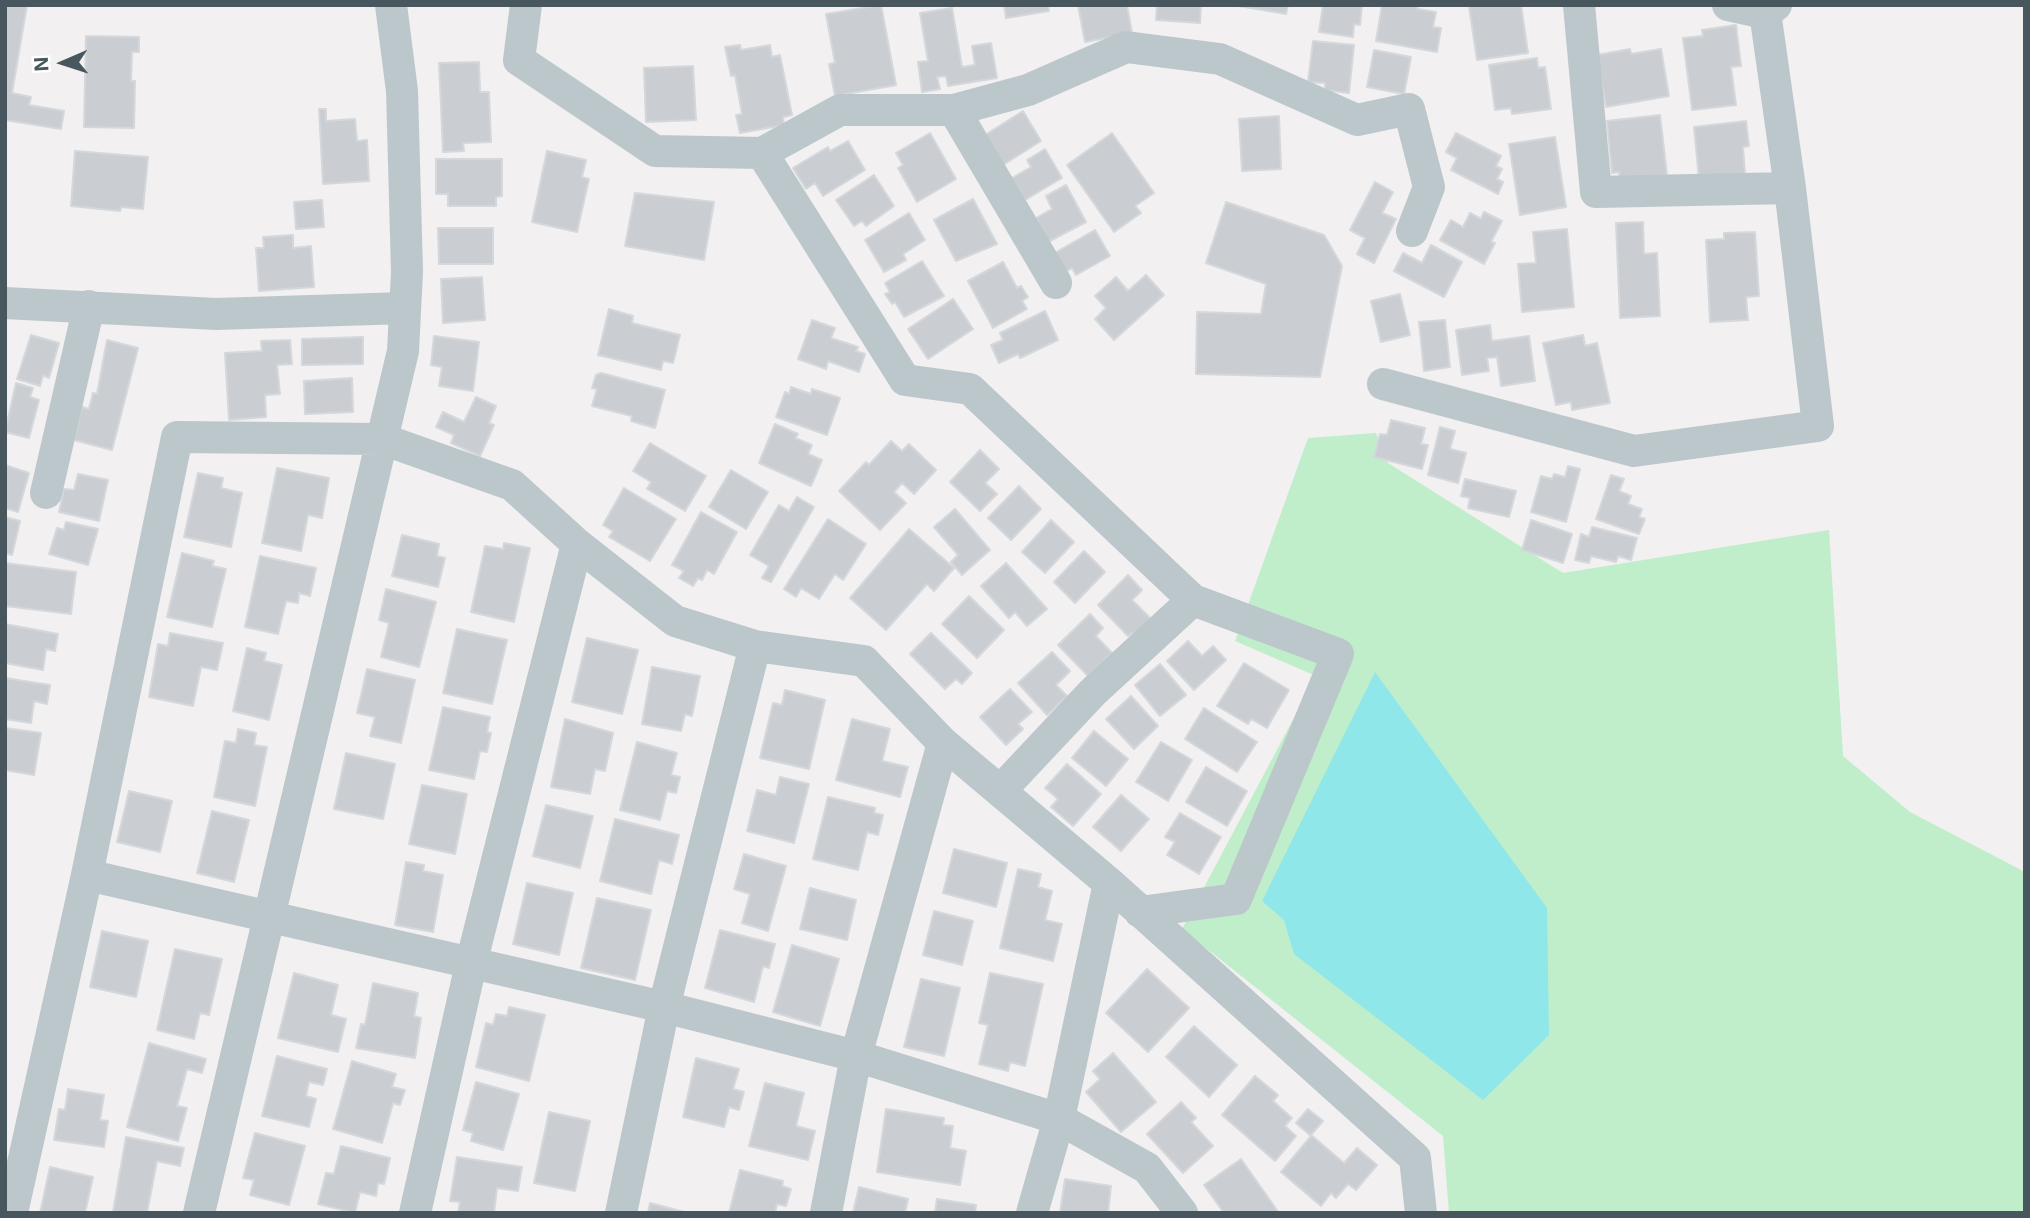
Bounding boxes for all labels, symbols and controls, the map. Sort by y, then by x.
north arrow [28,28,98,98]
text: N [30,56,53,72]

